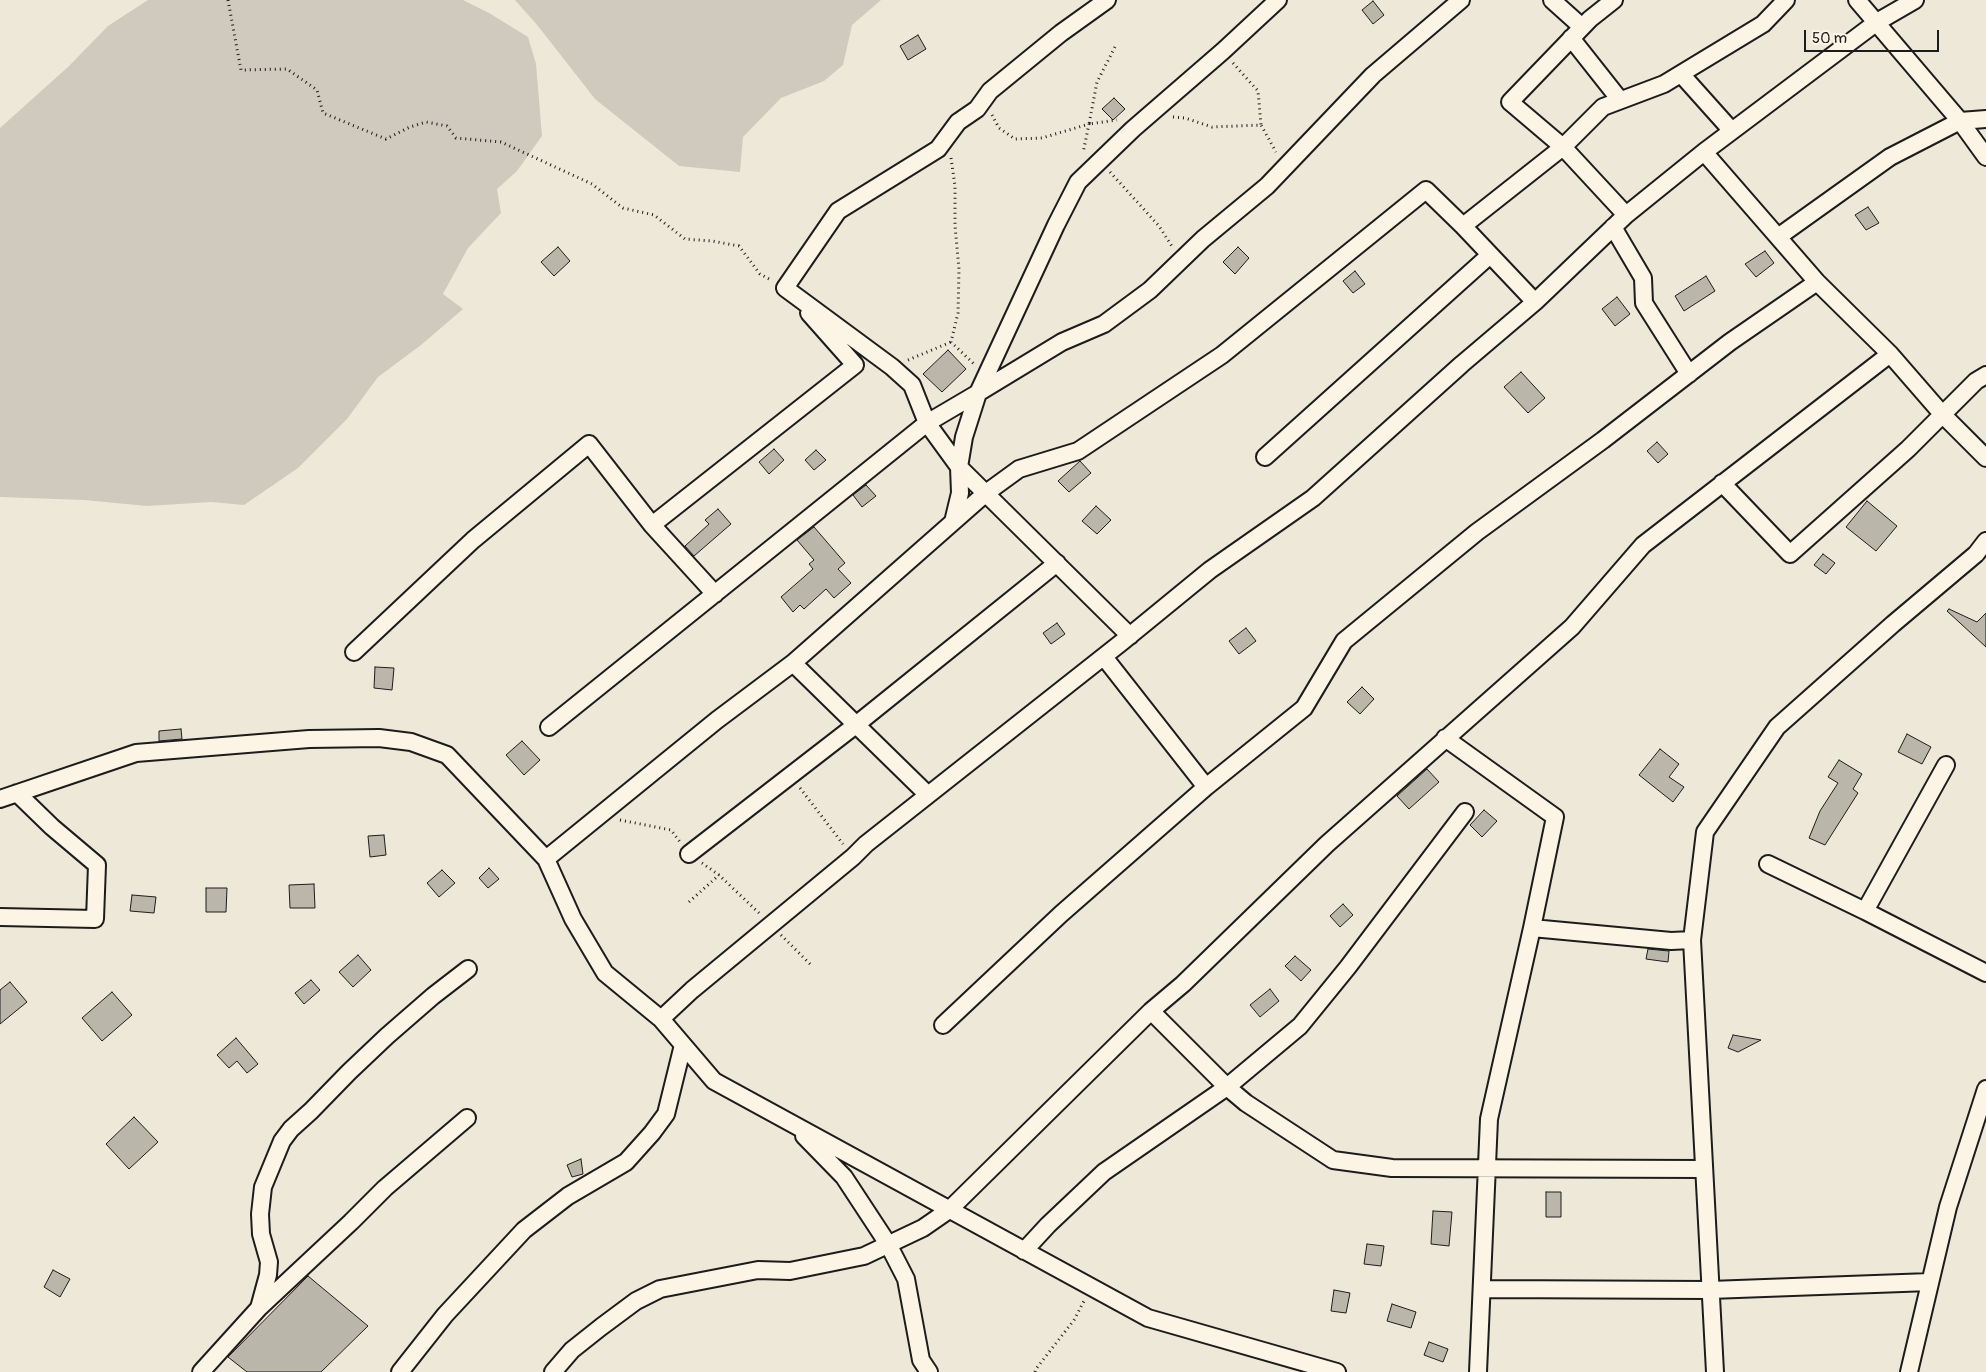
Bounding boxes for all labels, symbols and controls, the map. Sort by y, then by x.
scale bar [1806,20,1941,52]
text: 50 m [1812,29,1847,48]

